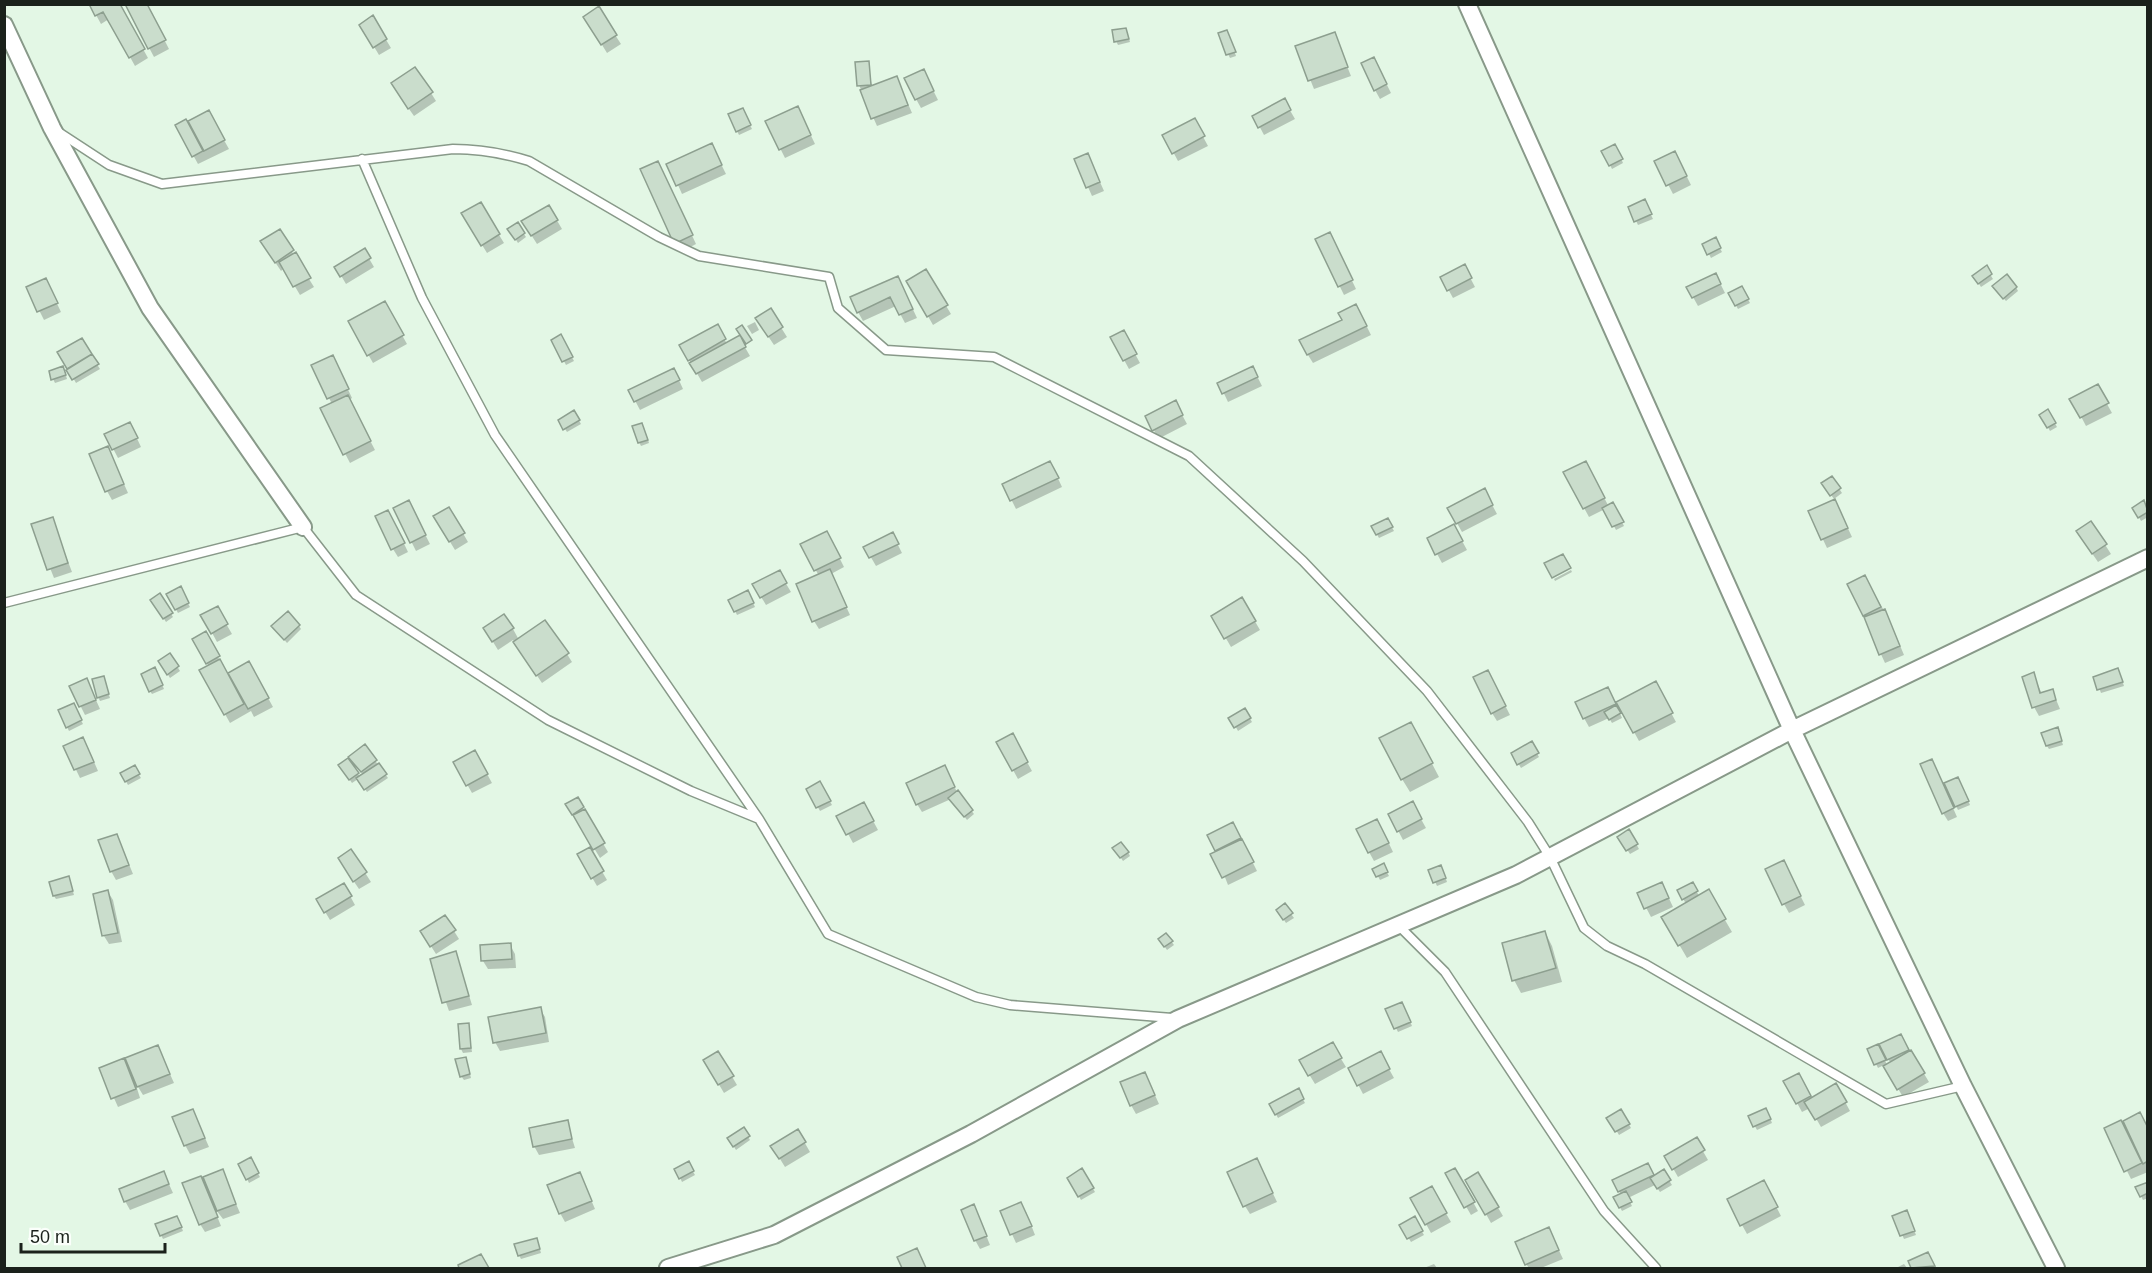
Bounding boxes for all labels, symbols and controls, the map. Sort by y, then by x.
scale bar [21,1216,165,1254]
text: 50 m [30,1227,70,1247]

